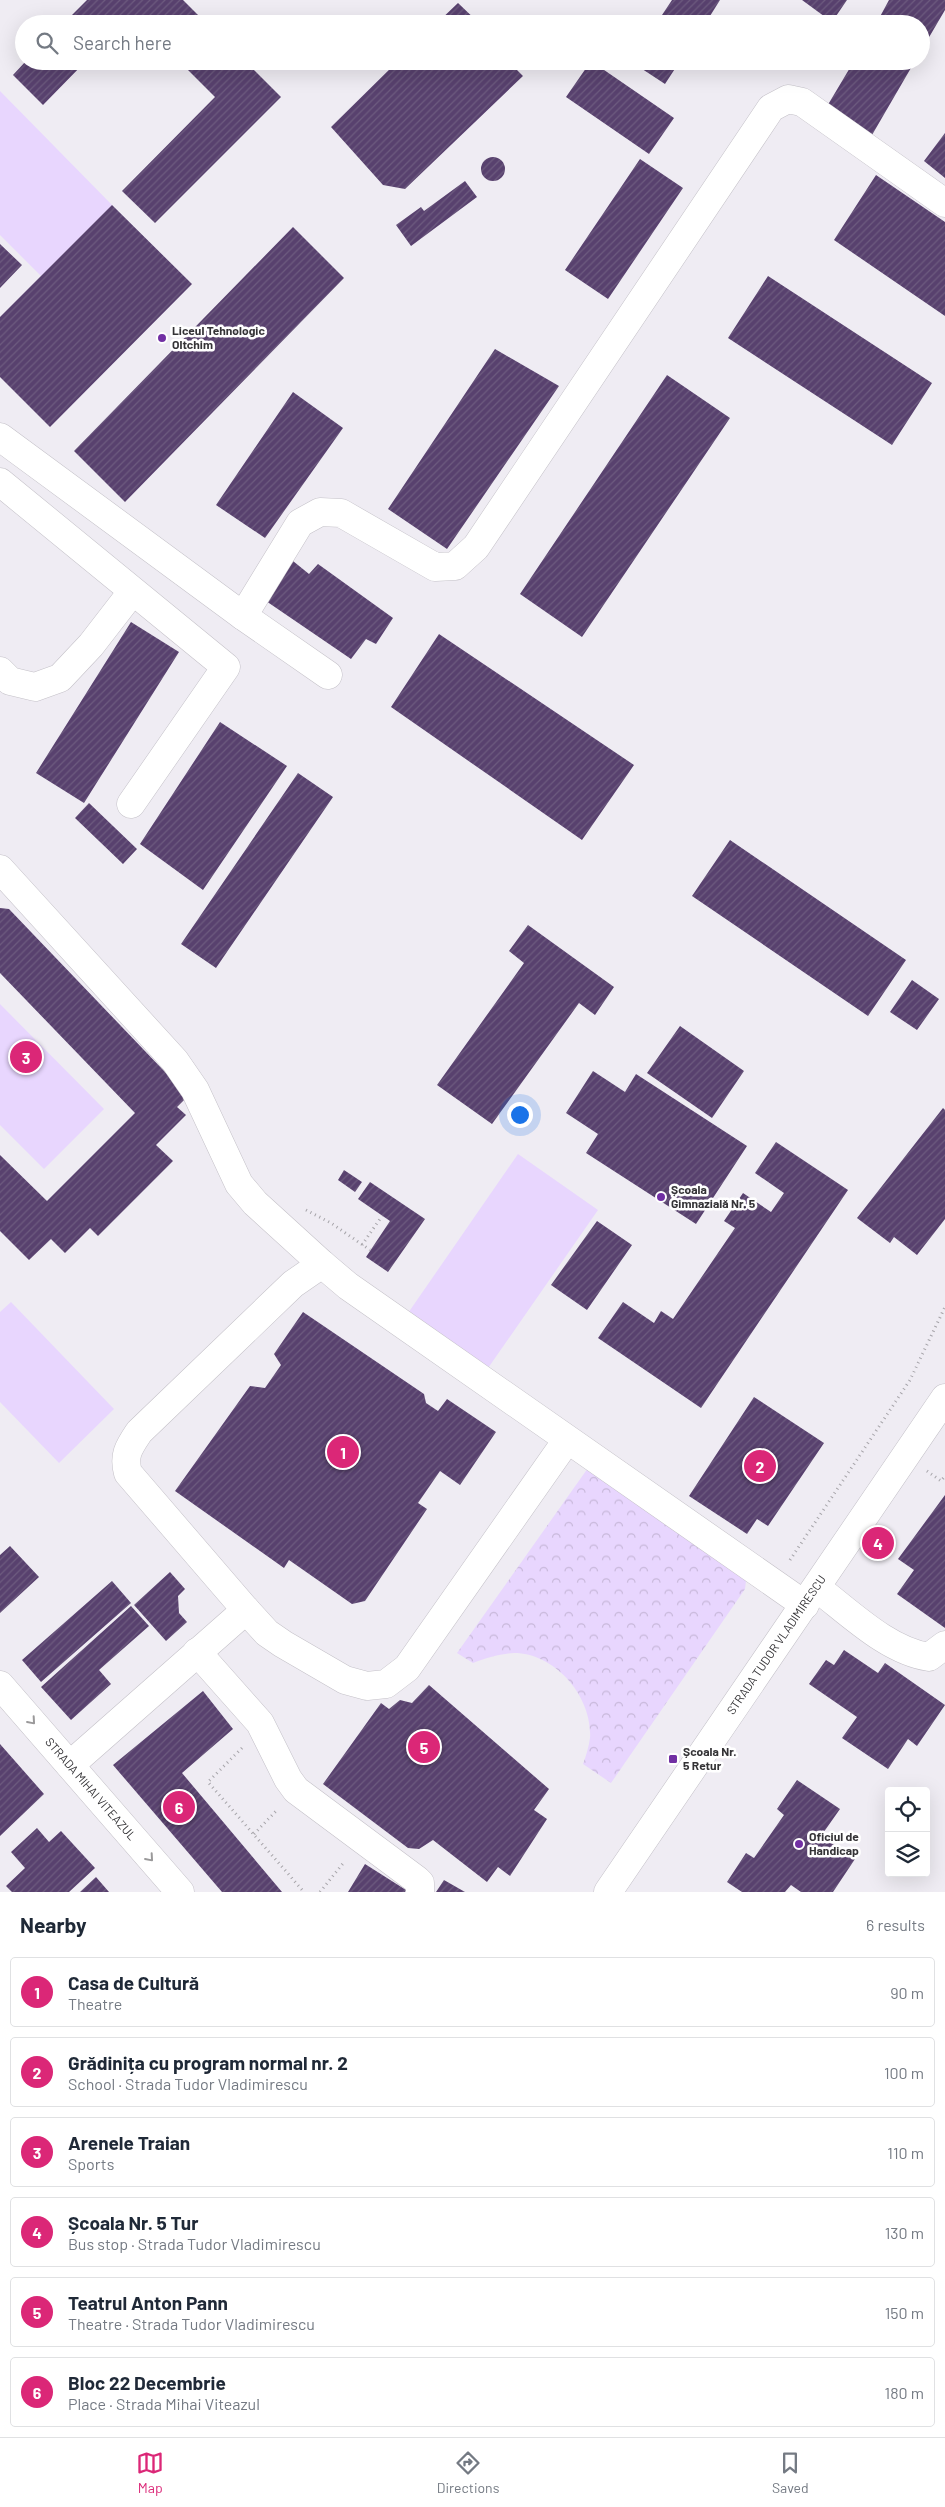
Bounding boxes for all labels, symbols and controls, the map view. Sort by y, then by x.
search box [15,15,930,70]
icon: search [33,29,61,57]
text: Search here [73,31,172,54]
place label: Liceul Tehnologic Oltchim [172,323,265,351]
marker: Liceul Tehnologic Oltchim [156,332,168,344]
pin: 3 [10,1038,42,1076]
your location [507,1102,533,1128]
place label: Școala Gimnazială Nr. 5 [671,1182,756,1210]
marker: Școala Gimnazială Nr. 5 [655,1191,667,1203]
pin: 1 [327,1433,359,1471]
pin: 2 [744,1447,776,1485]
pin: 4 [862,1524,894,1562]
street label: STRADA TUDOR VLADIMIRESCU [723,1572,828,1717]
one-way arrow [26,1716,35,1725]
pin: 5 [408,1728,440,1766]
street label: STRADA MIHAI VITEAZUL [43,1734,140,1843]
place label: Școala Nr. 5 Retur [683,1744,737,1772]
marker: Școala Nr. 5 Retur [667,1753,679,1765]
map controls [885,1787,930,1877]
button: locate [885,1787,930,1832]
pin: 6 [163,1788,195,1826]
place label: Oficiul de Handicap [809,1829,859,1857]
button: layers [885,1832,930,1877]
marker: Oficiul de Handicap [793,1838,805,1850]
one-way arrow [144,1852,153,1861]
text: Nearby [20,1912,86,1937]
text: 6 results [866,1915,925,1934]
text: Casa de Cultură [68,1971,199,1994]
text: 1 [34,1983,40,2002]
text: 90 m [890,1983,924,2002]
text: Theatre [68,1994,122,2013]
text: Grădinița cu program normal nr. 2 [68,2051,348,2074]
text: 2 [33,2063,41,2082]
text: 100 m [884,2063,924,2082]
text: School · Strada Tudor Vladimirescu [68,2074,308,2093]
text: Arenele Traian [68,2131,190,2154]
text: 3 [33,2143,41,2162]
text: 110 m [887,2143,924,2162]
text: Sports [68,2154,114,2173]
text: Școala Nr. 5 Tur [68,2211,198,2234]
text: 4 [32,2223,42,2242]
text: 130 m [885,2223,924,2242]
text: Bus stop · Strada Tudor Vladimirescu [68,2234,321,2253]
text: Teatrul Anton Pann [68,2291,228,2314]
text: 5 [33,2303,41,2322]
text: 150 m [885,2303,924,2322]
text: Theatre · Strada Tudor Vladimirescu [68,2314,315,2333]
text: Bloc 22 Decembrie [68,2371,226,2394]
text: 6 [33,2383,41,2402]
text: 180 m [885,2383,924,2402]
text: Place · Strada Mihai Viteazul [68,2394,260,2413]
tab: Map [136,2449,164,2496]
tab: Directions [437,2449,499,2496]
tab: Saved [772,2449,809,2496]

